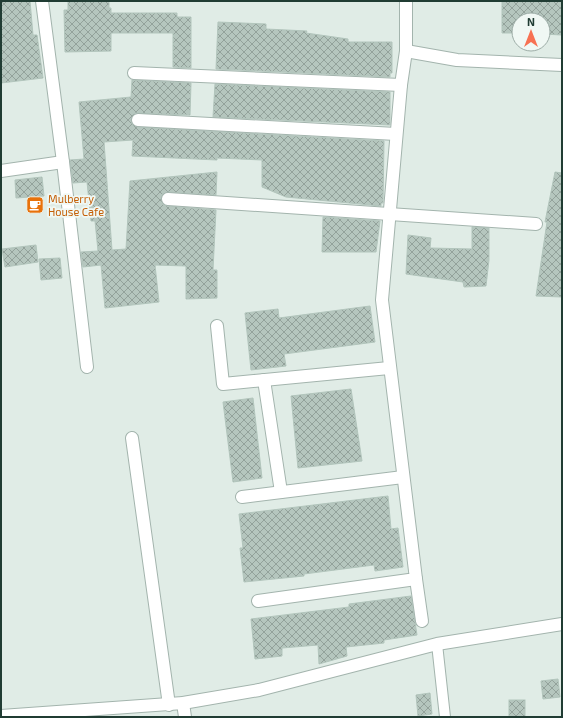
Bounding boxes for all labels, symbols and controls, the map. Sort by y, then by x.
north arrow [511,12,551,52]
text: N [527,15,535,28]
place label: Mulberry House Cafe [48,192,104,218]
cafe icon: Mulberry House Cafe [25,195,45,215]

